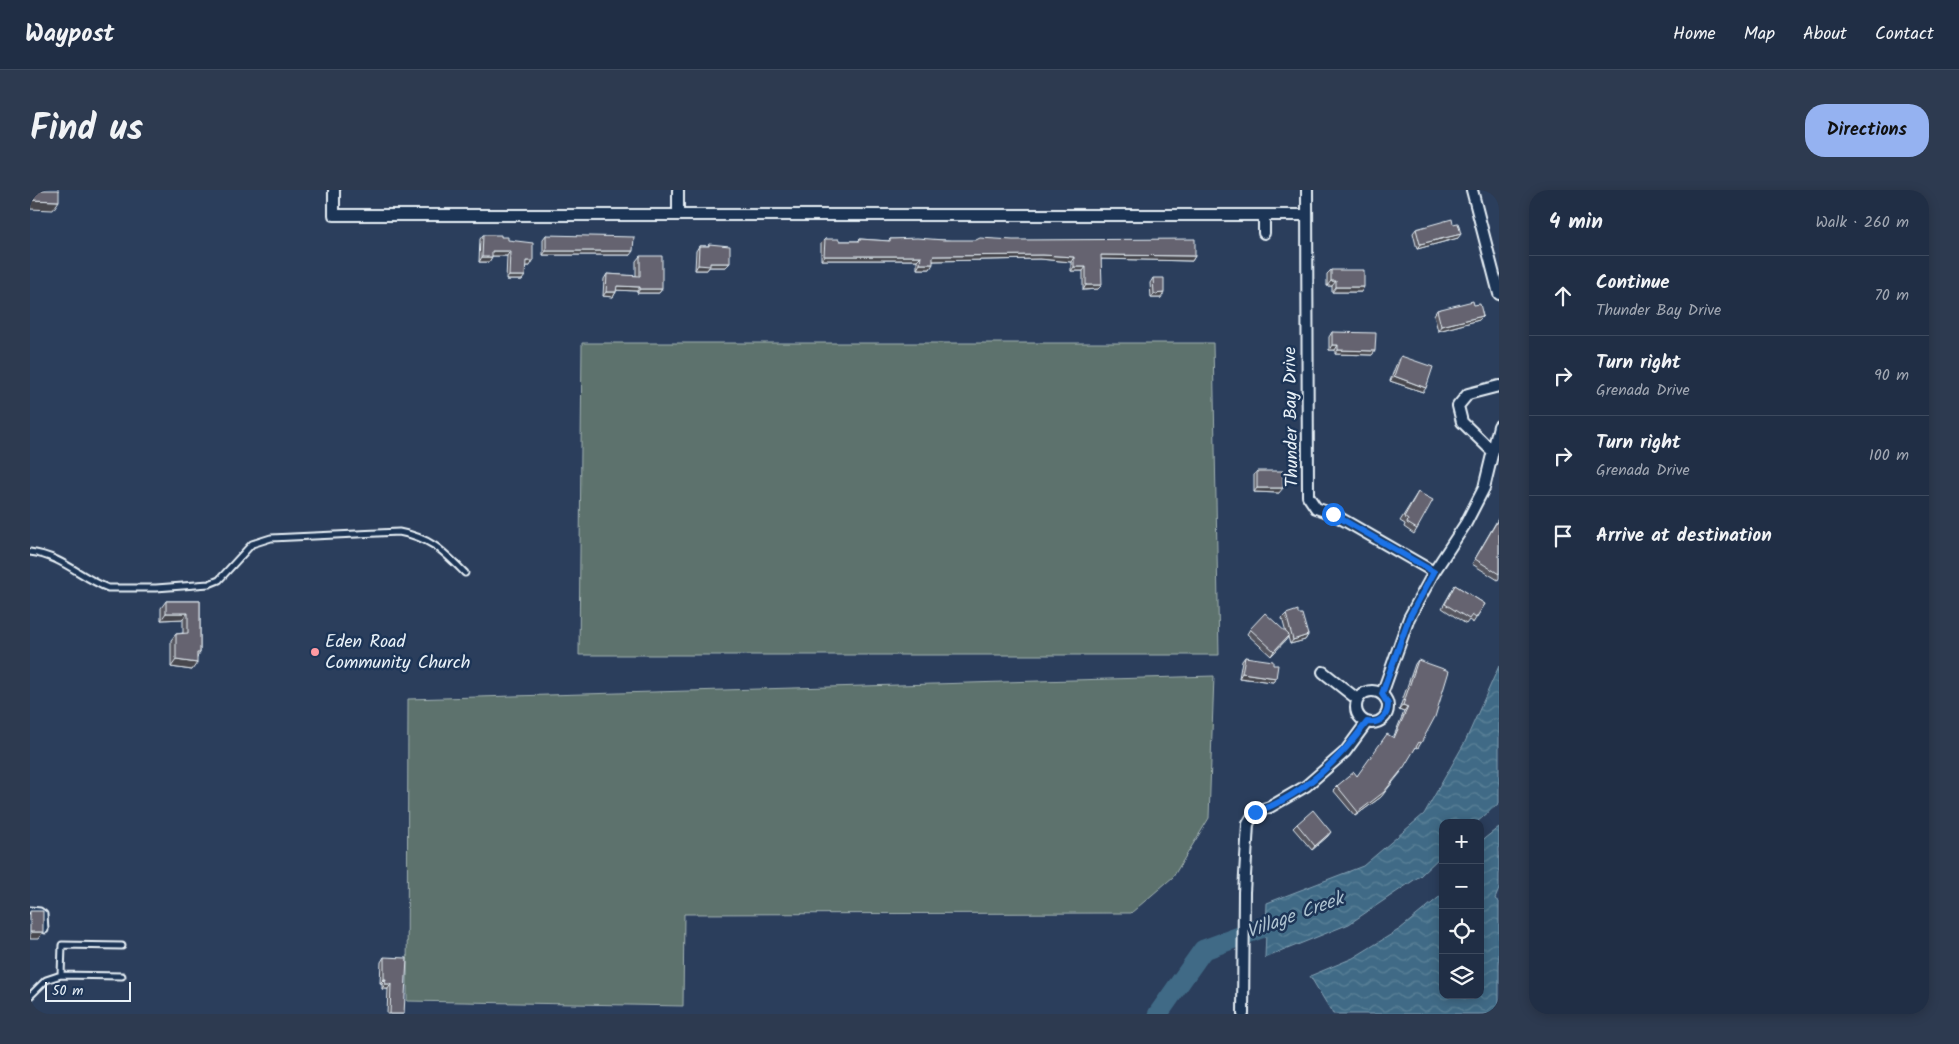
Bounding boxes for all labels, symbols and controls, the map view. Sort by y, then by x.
text: Waypost [25,15,114,54]
text: Home [1673,20,1716,49]
text: Map [1744,20,1775,49]
text: About [1803,20,1847,49]
text: Contact [1875,20,1934,49]
text: Find us [30,102,143,158]
button: Directions [1805,104,1929,157]
text: 4 min [1549,206,1603,239]
text: Walk · 260 m [1816,210,1909,235]
text: Continue [1596,268,1669,298]
icon: ahead [1549,282,1577,310]
text: 70 m [1874,283,1909,308]
text: Thunder Bay Drive [1596,298,1721,323]
street label: Thunder Bay Drive [1276,346,1308,488]
text: Turn right [1596,348,1681,378]
icon: right [1549,362,1577,390]
text: 90 m [1874,363,1909,388]
text: Grenada Drive [1596,378,1690,403]
text: Turn right [1596,428,1681,458]
icon: right [1549,442,1577,470]
text: 100 m [1869,443,1909,468]
text: Grenada Drive [1596,458,1690,483]
route start [1322,503,1345,526]
text: Arrive at destination [1596,521,1772,551]
icon: arrive [1549,522,1577,550]
place label: Eden Road Community Church [325,628,470,678]
marker: Eden Road Community Church [309,646,321,658]
route end [1244,801,1267,824]
map controls [1439,819,1484,999]
button: + [1439,819,1484,864]
button: − [1439,864,1484,909]
water label: Village Creek [1242,883,1351,947]
button: locate [1439,909,1484,954]
button: layers [1439,954,1484,999]
scale bar [45,979,131,1002]
text: 50 m [52,980,83,1002]

